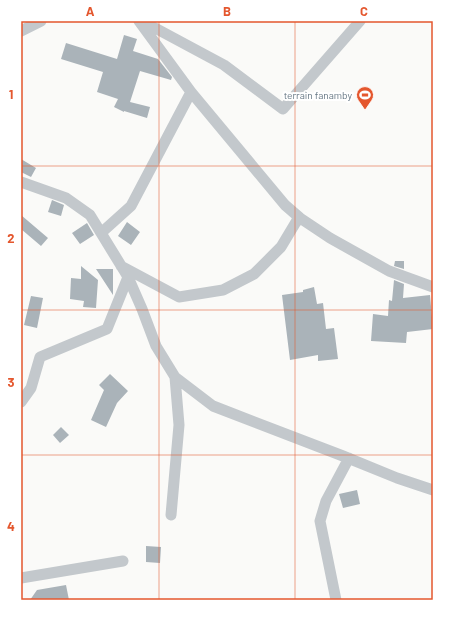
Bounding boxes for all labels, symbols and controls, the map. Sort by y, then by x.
text: A [86,3,95,19]
text: B [223,3,231,19]
text: C [360,3,368,19]
sports icon: terrain fanamby [355,85,375,110]
text: 1 [9,86,13,102]
place label: terrain fanamby [284,89,352,101]
text: 2 [7,230,15,246]
text: 3 [7,374,15,390]
text: 4 [7,518,15,534]

